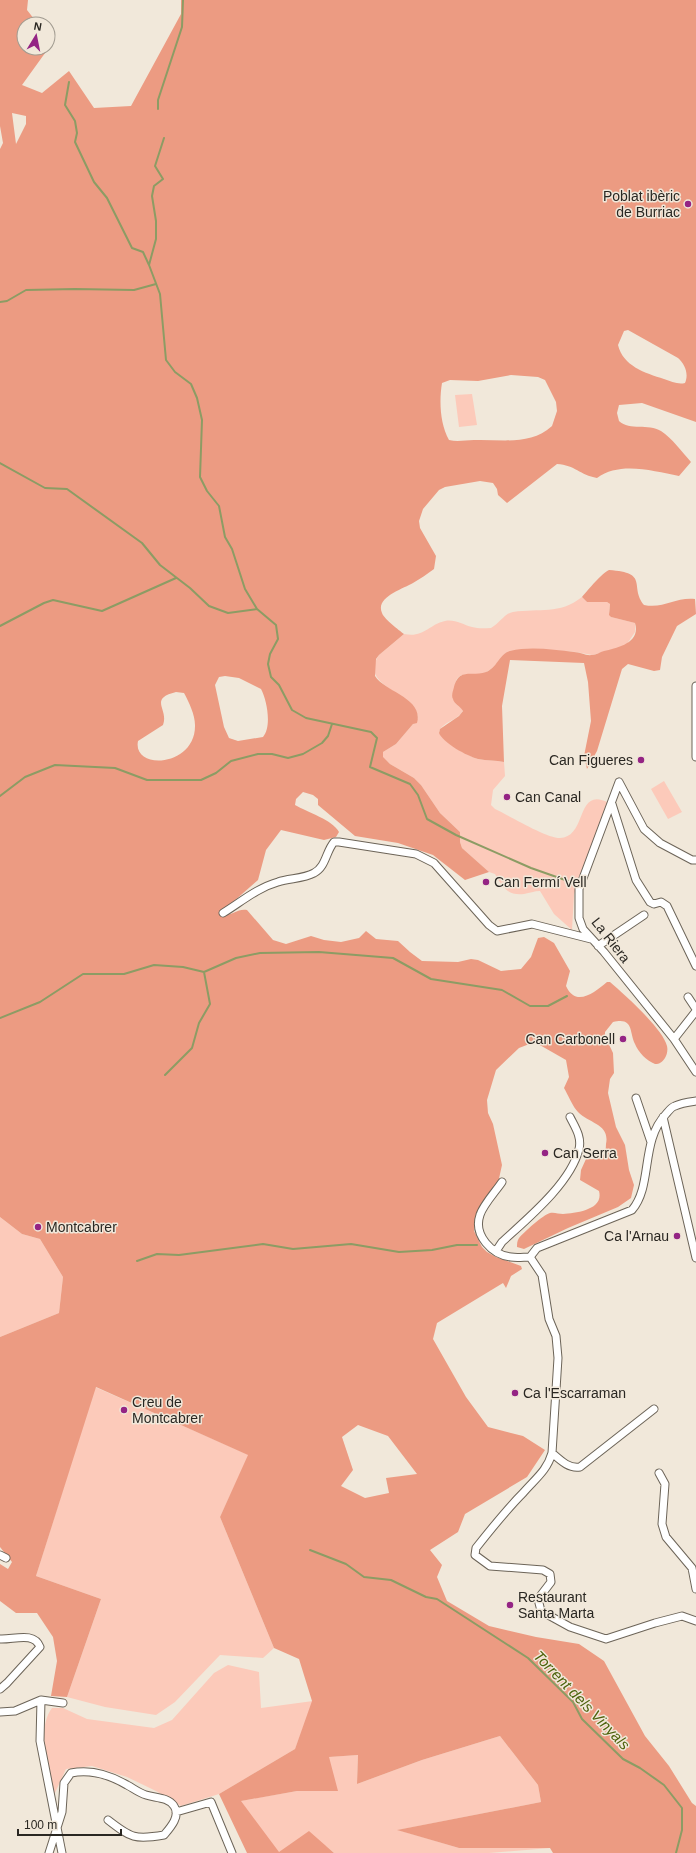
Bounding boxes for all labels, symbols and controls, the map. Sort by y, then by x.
north arrow [16,16,56,56]
text: N [33,20,43,33]
place label: Poblat ibèric de Burriac [603,188,680,220]
marker: Poblat ibèric de Burriac [683,199,693,209]
place label: Can Figueres [549,752,633,768]
marker: Can Figueres [636,755,646,765]
place label: Can Canal [515,789,581,805]
marker: Can Canal [502,792,512,802]
place label: Can Fermí Vell [494,874,587,890]
marker: Can Fermí Vell [481,877,491,887]
street label: La Riera [588,914,634,966]
place label: Can Carbonell [526,1031,615,1047]
marker: Can Carbonell [618,1034,628,1044]
place label: Can Serra [553,1145,617,1161]
marker: Can Serra [540,1148,550,1158]
place label: Montcabrer [46,1219,117,1235]
marker: Montcabrer [33,1222,43,1232]
place label: Ca l'Arnau [604,1228,669,1244]
marker: Ca l'Arnau [672,1231,682,1241]
place label: Ca l'Escarraman [523,1385,626,1401]
marker: Ca l'Escarraman [510,1388,520,1398]
place label: Creu de Montcabrer [132,1394,203,1426]
marker: Creu de Montcabrer [119,1405,129,1415]
place label: Restaurant Santa Marta [518,1589,594,1621]
marker: Restaurant Santa Marta [505,1600,515,1610]
water label: Torrent dels Vinyals [530,1647,634,1753]
scale bar [18,1811,121,1837]
text: 100 m [24,1818,57,1832]

